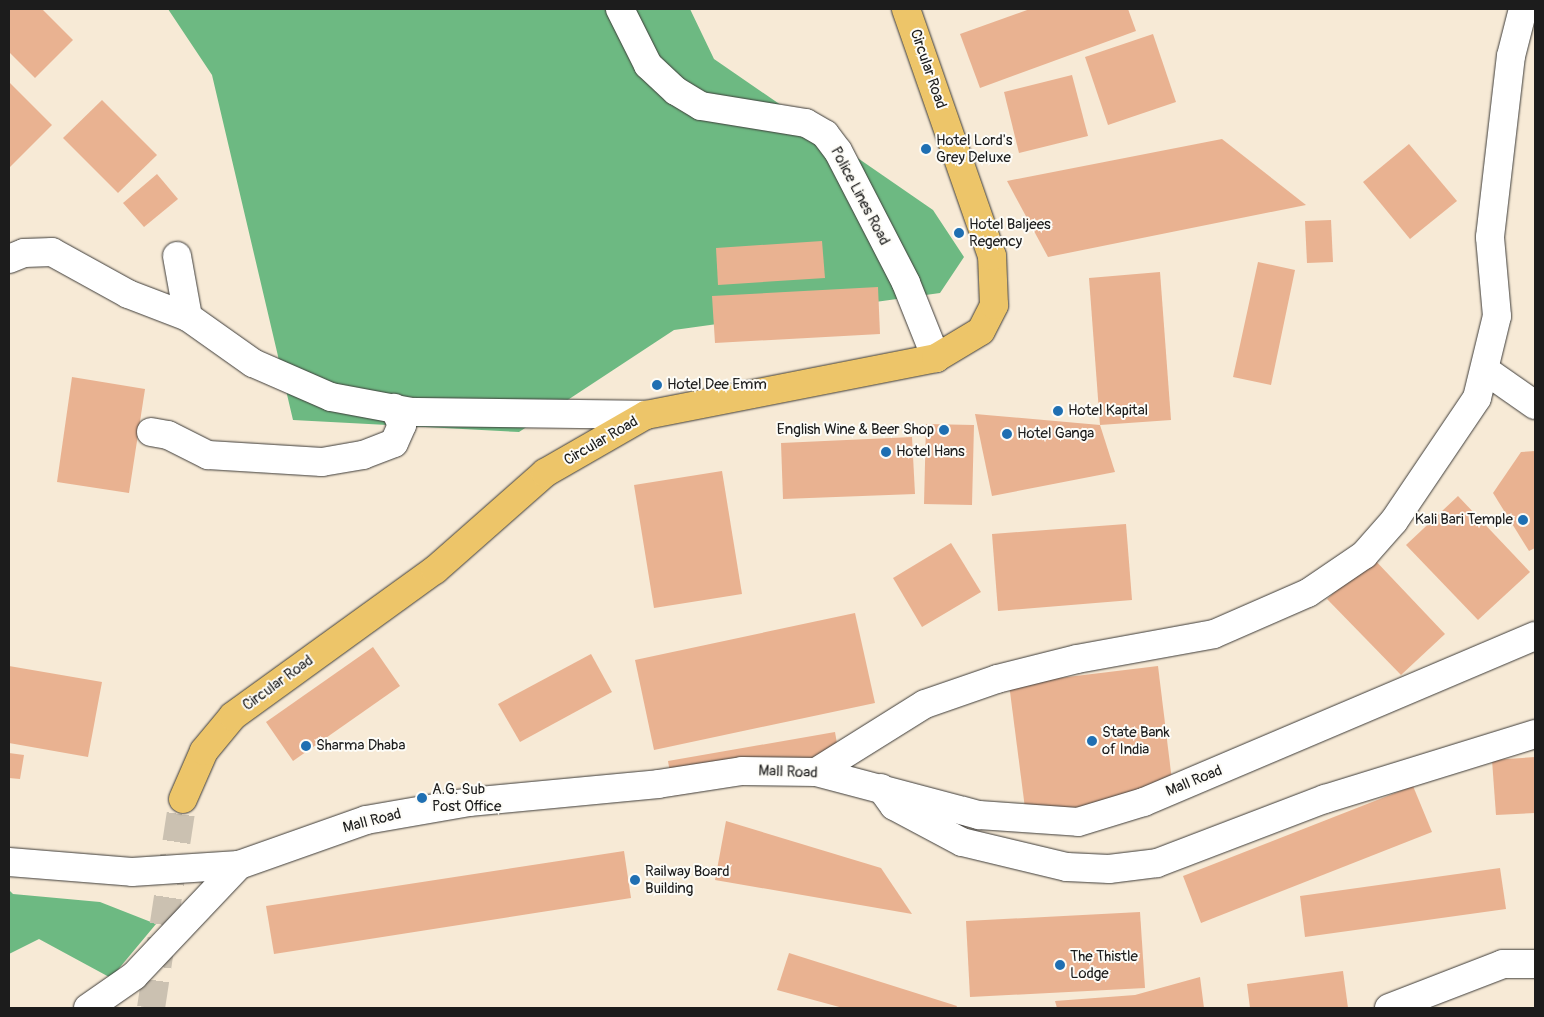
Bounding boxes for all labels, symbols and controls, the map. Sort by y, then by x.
street label: Circular Road [906,27,950,111]
place label: Hotel Lord's Grey Deluxe [936,131,1012,166]
marker: Hotel Lord's Grey Deluxe [920,143,932,155]
street label: Police Lines Road [827,144,893,248]
place label: Hotel Baljees Regency [969,215,1051,250]
marker: Hotel Baljees Regency [953,227,965,239]
place label: Hotel Dee Emm [667,376,767,394]
marker: Hotel Dee Emm [651,379,663,391]
place label: Hotel Kapital [1068,402,1148,420]
marker: Hotel Kapital [1052,405,1064,417]
street label: Circular Road [561,413,641,469]
place label: English Wine & Beer Shop [777,421,934,439]
marker: English Wine & Beer Shop [938,424,950,436]
place label: Hotel Ganga [1017,425,1094,443]
marker: Hotel Ganga [1001,428,1013,440]
place label: Hotel Hans [896,443,965,461]
marker: Hotel Hans [880,446,892,458]
place label: Kali Bari Temple [1415,511,1513,529]
marker: Kali Bari Temple [1517,514,1529,526]
street label: Circular Road [239,651,317,715]
place label: State Bank of India [1102,723,1170,758]
marker: State Bank of India [1086,735,1098,747]
place label: Sharma Dhaba [316,737,405,755]
marker: Sharma Dhaba [300,740,312,752]
street label: Mall Road [758,762,818,782]
street label: Mall Road [1163,762,1225,800]
place label: A.G. Sub Post Office [432,780,501,815]
marker: A.G. Sub Post Office [416,792,428,804]
street label: Mall Road [341,805,403,837]
place label: Railway Board Building [645,862,730,897]
marker: Railway Board Building [629,874,641,886]
place label: The Thistle Lodge [1070,947,1138,982]
marker: The Thistle Lodge [1054,959,1066,971]

